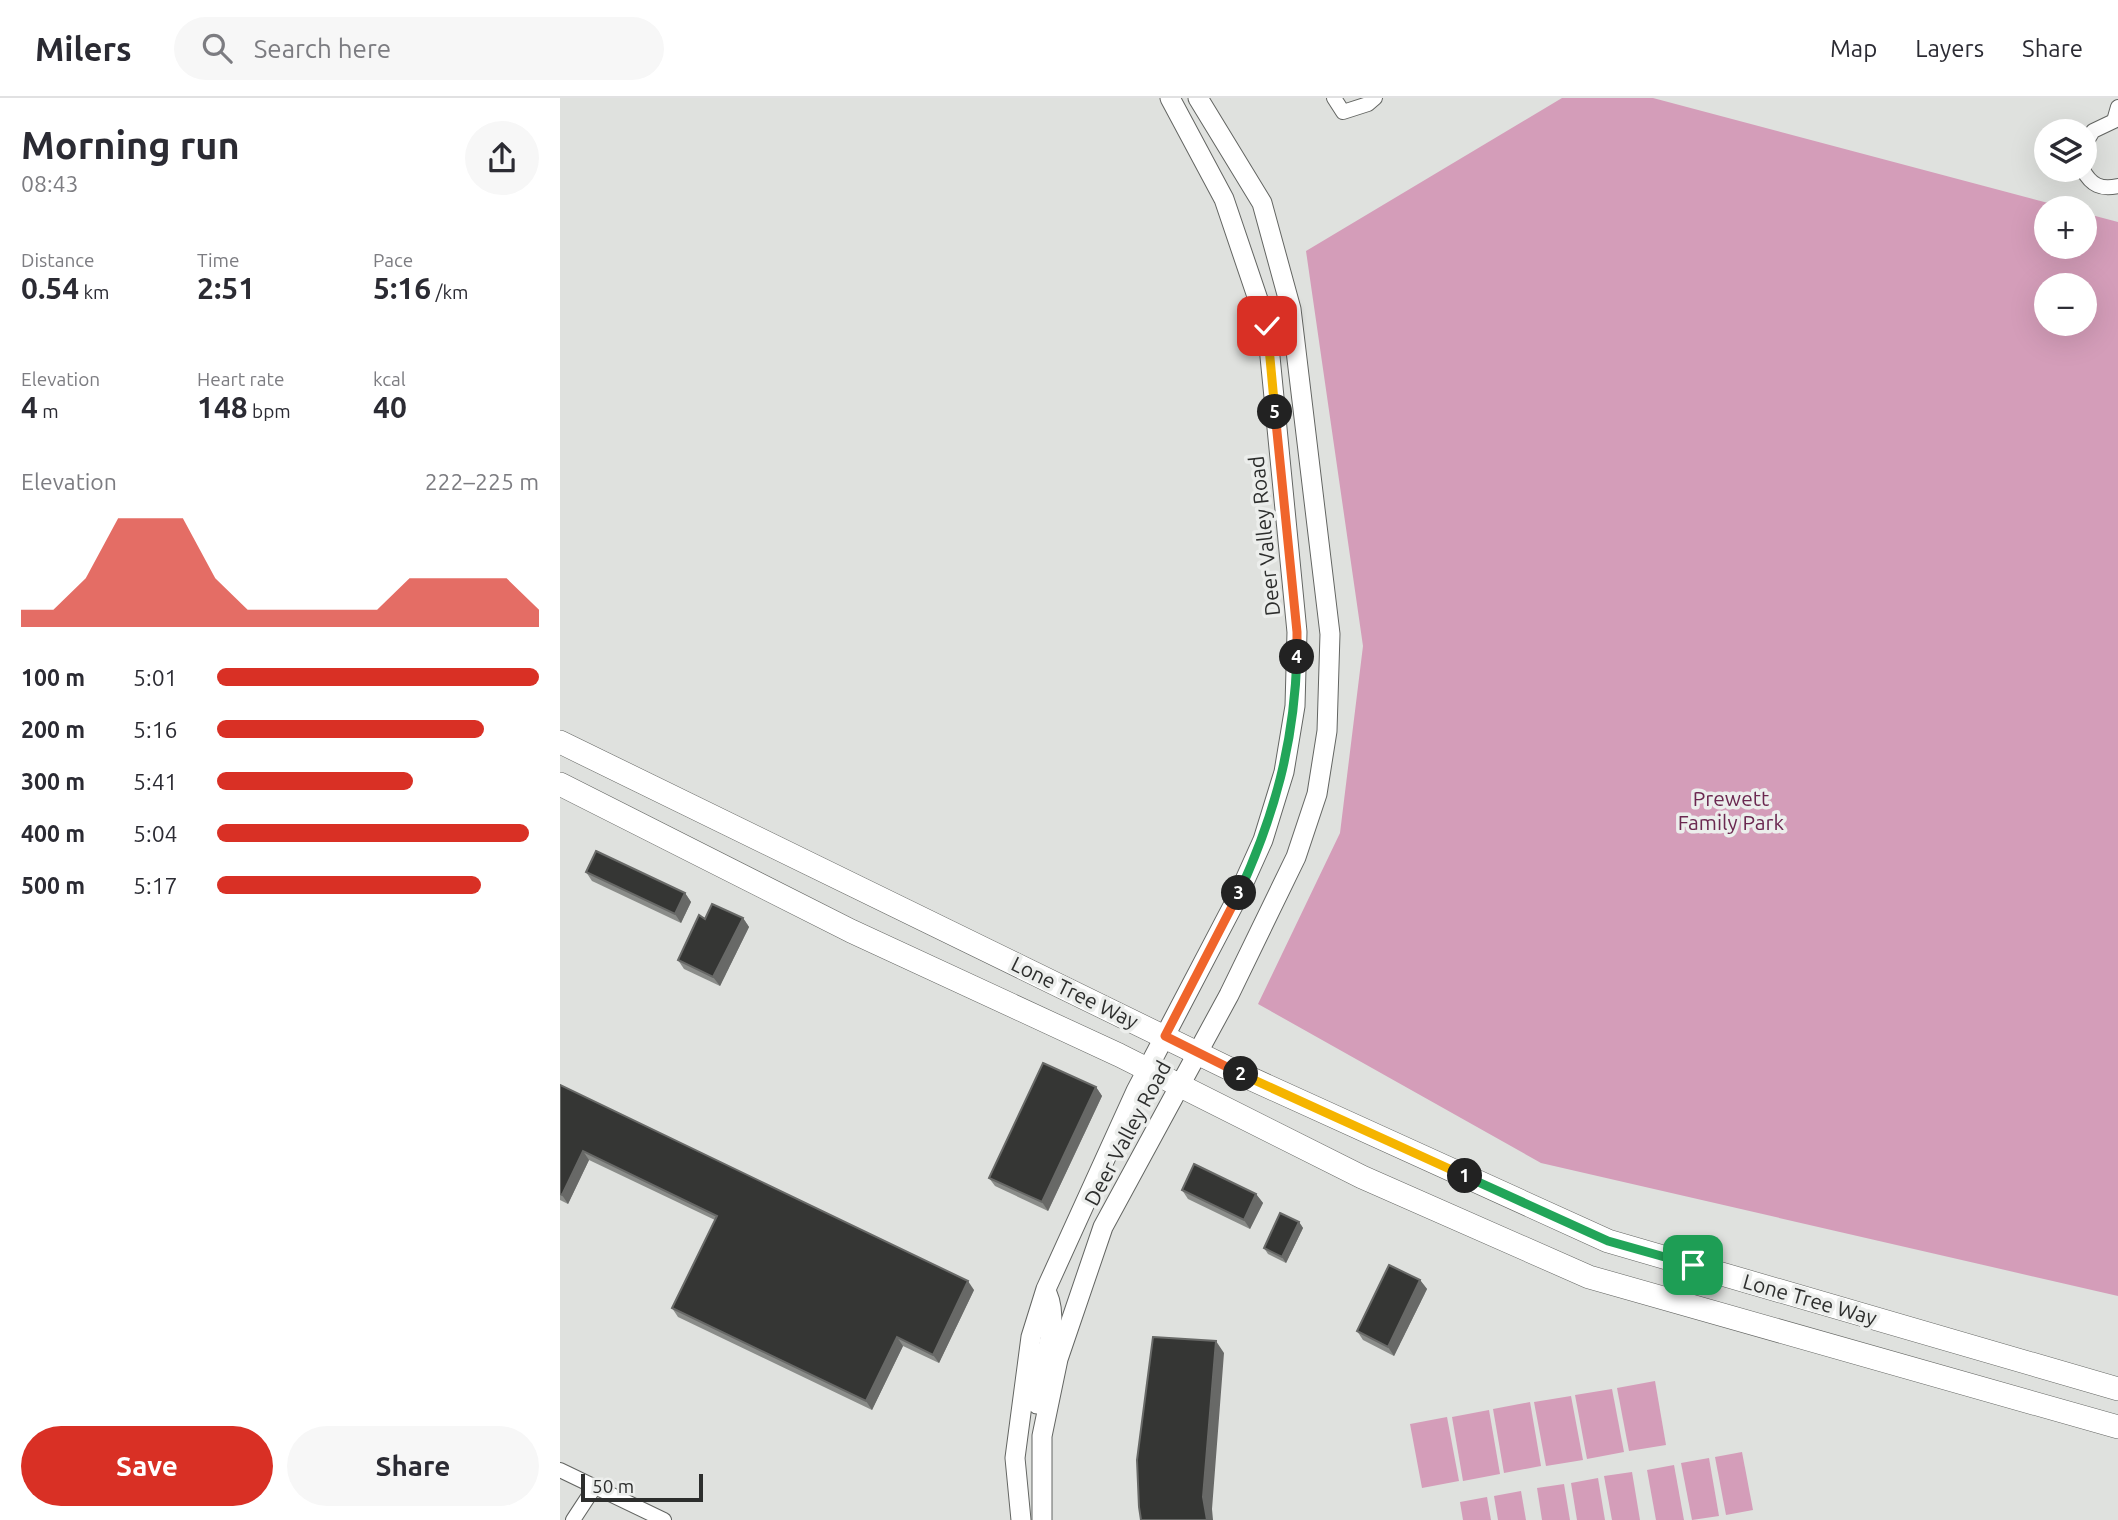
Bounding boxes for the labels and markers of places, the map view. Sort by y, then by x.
pin [1237,296,1297,356]
pin: 5 [1258,394,1292,430]
pin: 4 [1280,640,1314,674]
pin: 3 [1222,876,1256,910]
pin: 2 [1224,1056,1258,1091]
pin: 1 [1448,1158,1482,1194]
pin [1663,1235,1723,1295]

